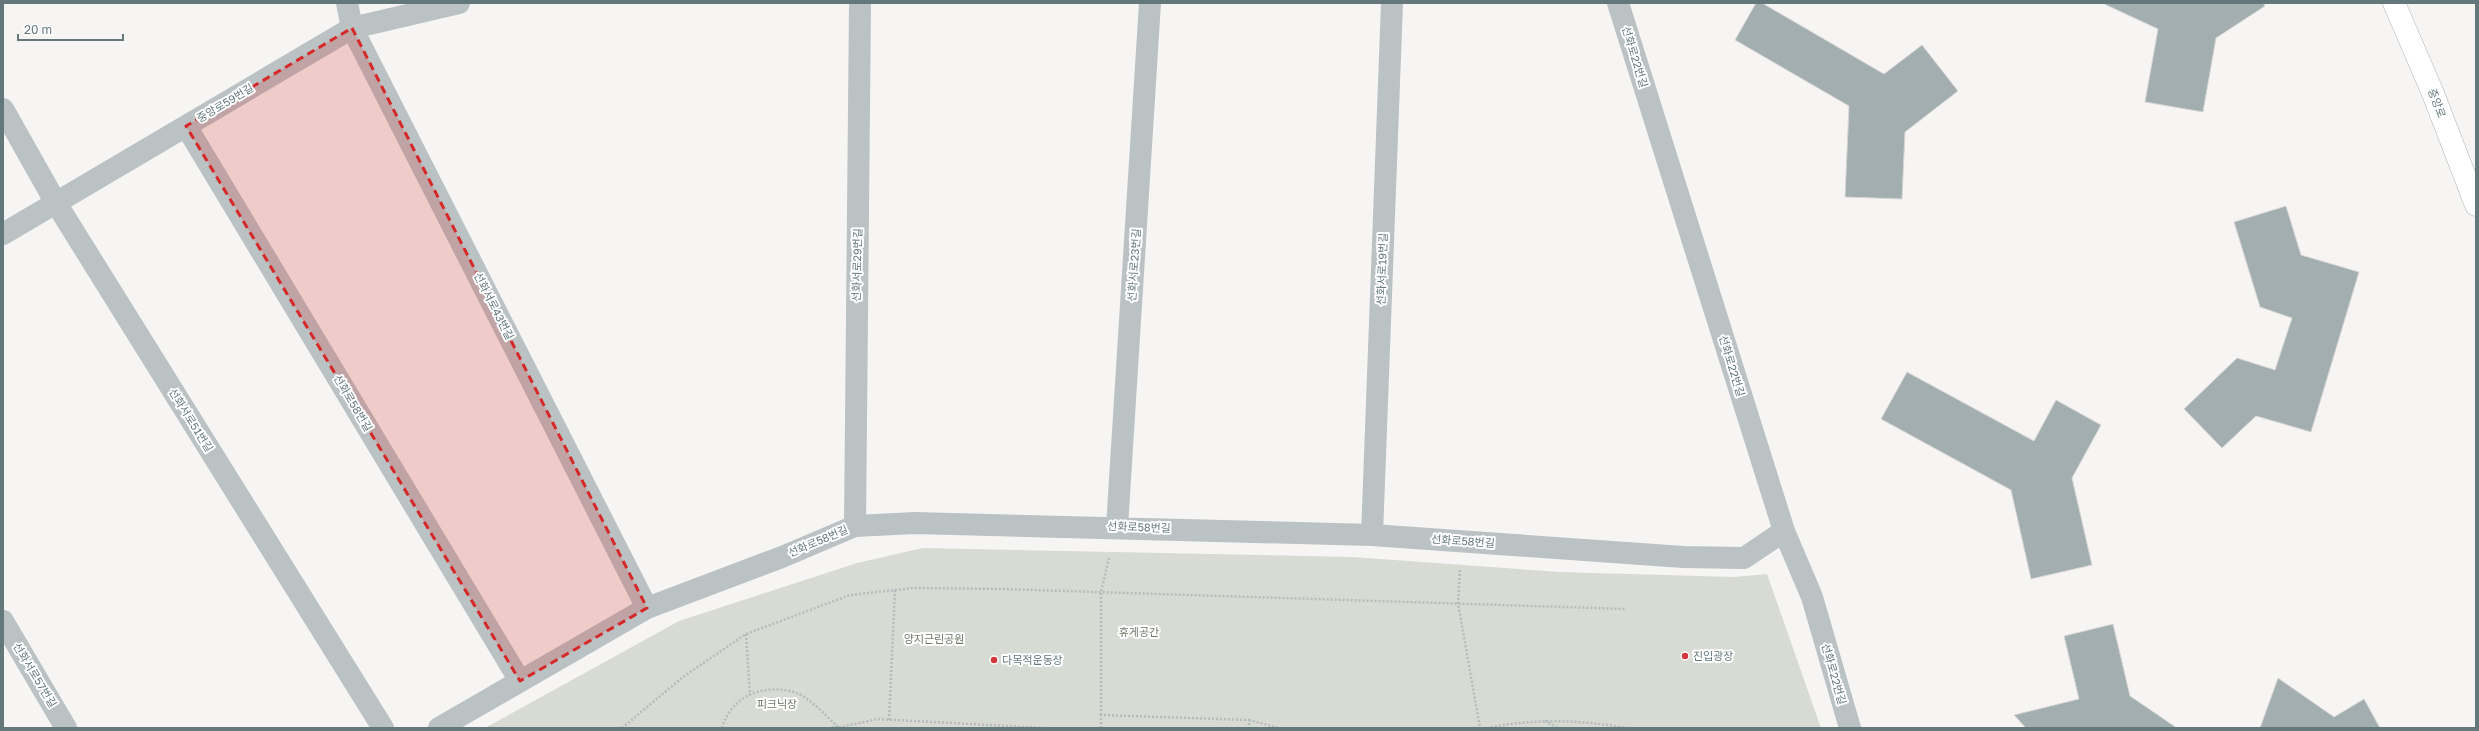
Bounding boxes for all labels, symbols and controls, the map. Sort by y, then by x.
scale bar [18,16,123,42]
text: 20 m [24,22,52,37]
street label: 선화로22번길 [1620,25,1651,89]
street label: 중앙로59번길 [194,81,255,125]
street label: 중앙로 [2426,86,2449,119]
street label: 선화서로29번길 [849,228,864,302]
street label: 선화서로23번길 [1124,228,1143,302]
street label: 선화서로19번길 [1374,232,1389,306]
street label: 선화서로43번길 [472,270,517,342]
street label: 선화로22번길 [1717,334,1748,398]
street label: 선화로58번길 [331,372,375,433]
street label: 선화서로51번길 [167,386,216,454]
street label: 선화로58번길 [1107,519,1171,534]
street label: 선화로58번길 [786,522,850,559]
street label: 선화로58번길 [1431,532,1495,549]
park label: 휴게공간 [1119,625,1159,638]
park label: 양지근린공원 [904,632,964,645]
street label: 선화서로57번길 [11,640,60,709]
street label: 선화로22번길 [1819,642,1849,706]
place label: 진입광장 [1693,649,1733,662]
marker: 진입광장 [1680,651,1690,661]
place label: 다목적운동장 [1002,653,1063,666]
marker: 다목적운동장 [989,655,999,665]
park label: 피크닉장 [757,697,797,710]

